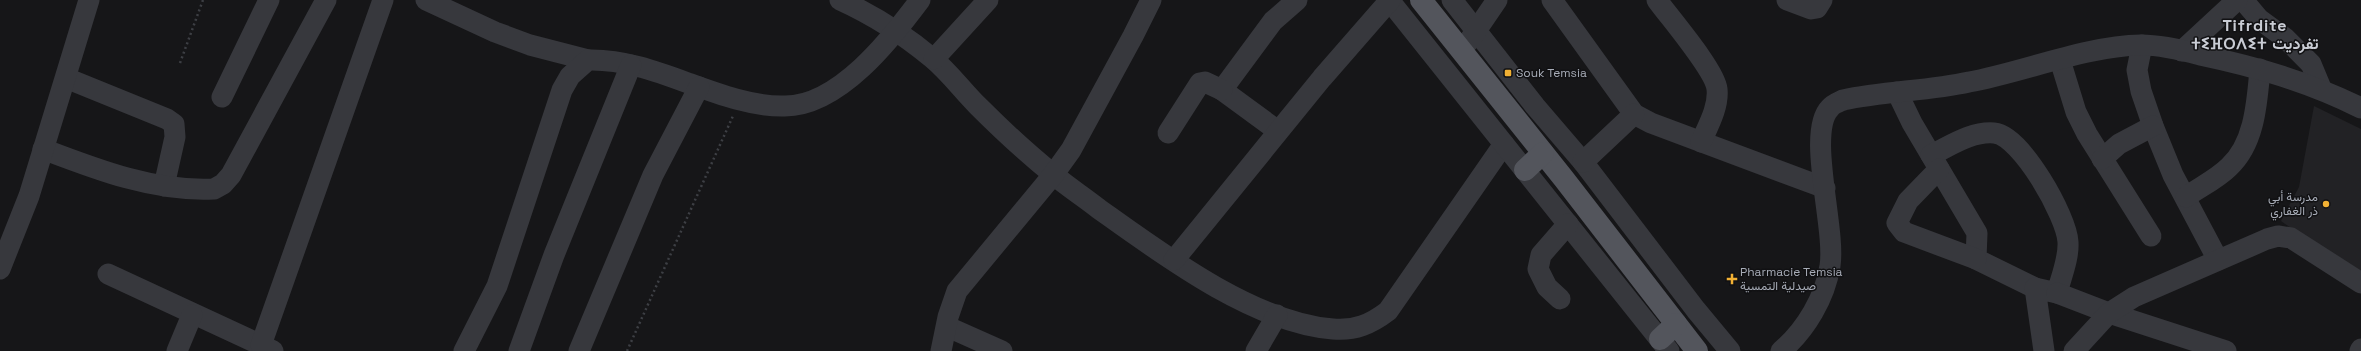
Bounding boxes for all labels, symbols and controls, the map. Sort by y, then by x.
district label: Tifrdite ⵜⵉⴼⵔⴷⵉⵜ تفرديت [2191,15,2319,54]
place label: Souk Temsia [1516,65,1587,81]
marker: Souk Temsia [1503,68,1513,78]
place label: مدرسة أبي ذر الغفاري [2268,189,2318,221]
marker: مدرسة أبي ذر الغفاري [2321,199,2331,209]
place label: Pharmacie Temsia صيدلية التمسية [1740,264,1843,294]
marker: Pharmacie Temsia صيدلية التمسية [1727,274,1737,284]

